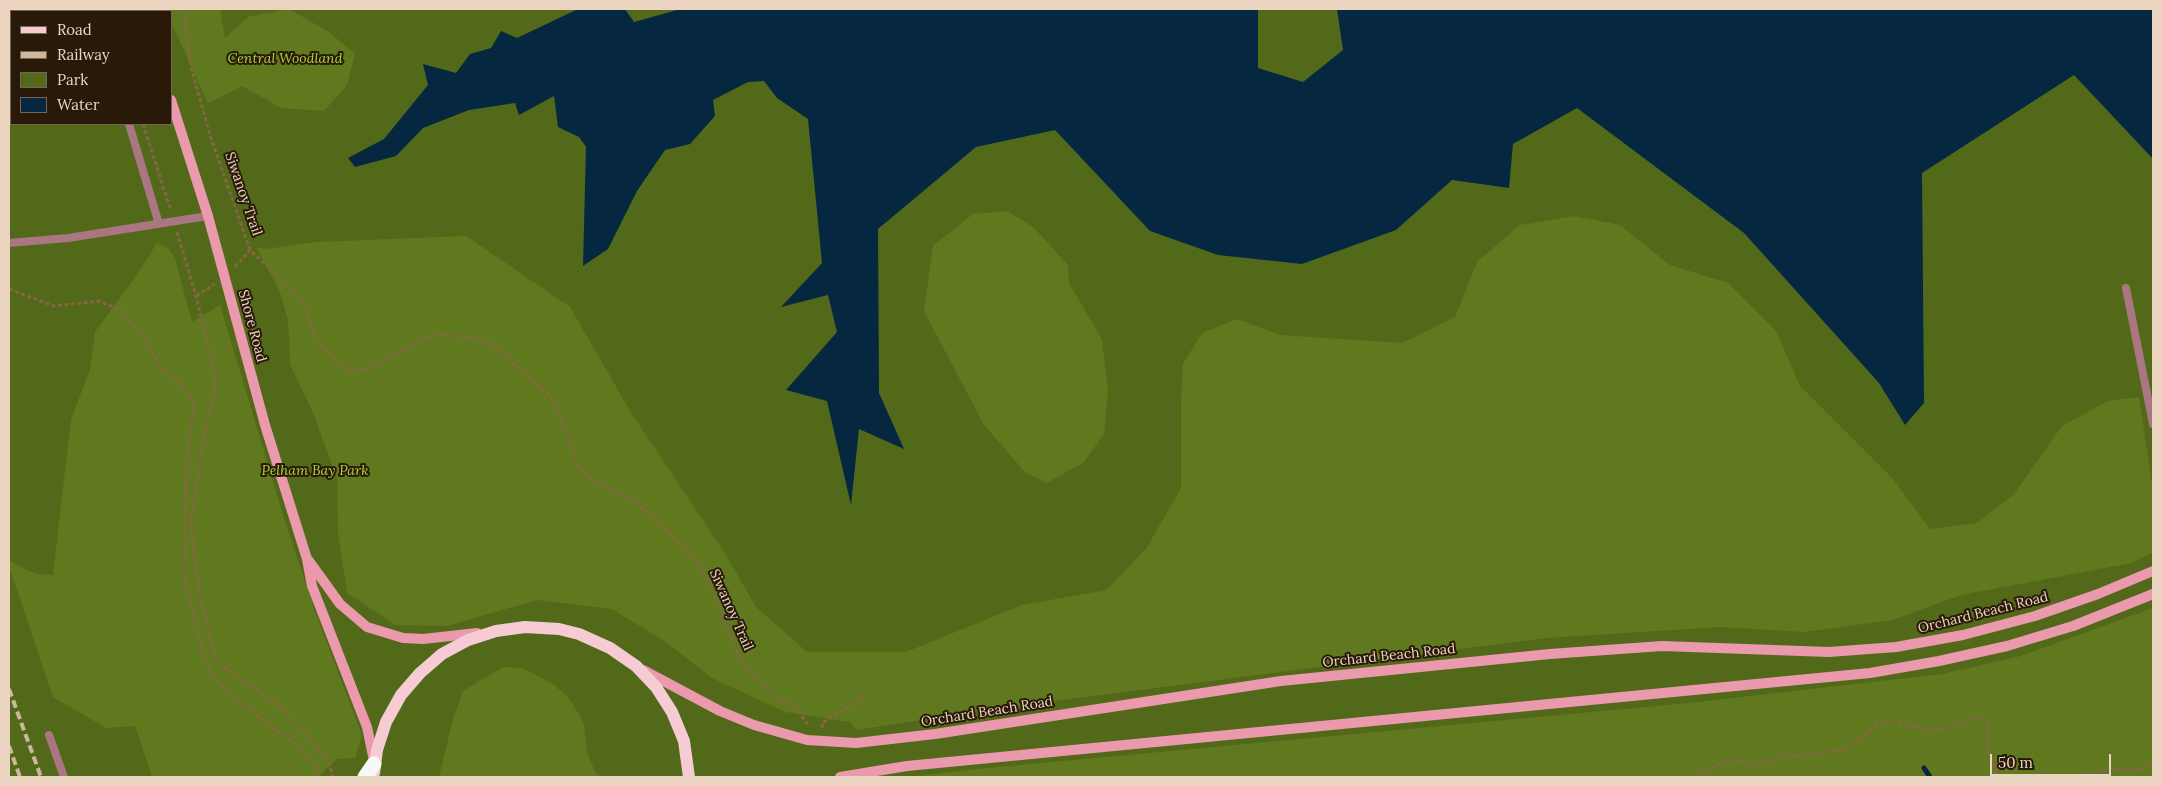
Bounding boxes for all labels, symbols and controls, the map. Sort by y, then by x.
legend [10,10,172,125]
text: Road [57,20,92,39]
text: Railway [57,45,110,64]
park label: Central Woodland [228,51,342,67]
text: Park [57,70,88,89]
text: Water [57,95,99,114]
street label: Siwanoy Trail [221,150,265,238]
street label: Shore Road [234,288,270,364]
park label: Pelham Bay Park [261,463,369,479]
street label: Siwanoy Trail [706,567,756,653]
street label: Orchard Beach Road [1916,589,2050,637]
street label: Orchard Beach Road [1322,641,1456,671]
street label: Orchard Beach Road [920,693,1054,731]
scale bar [1992,744,2113,776]
text: 50 m [1998,753,2033,772]

